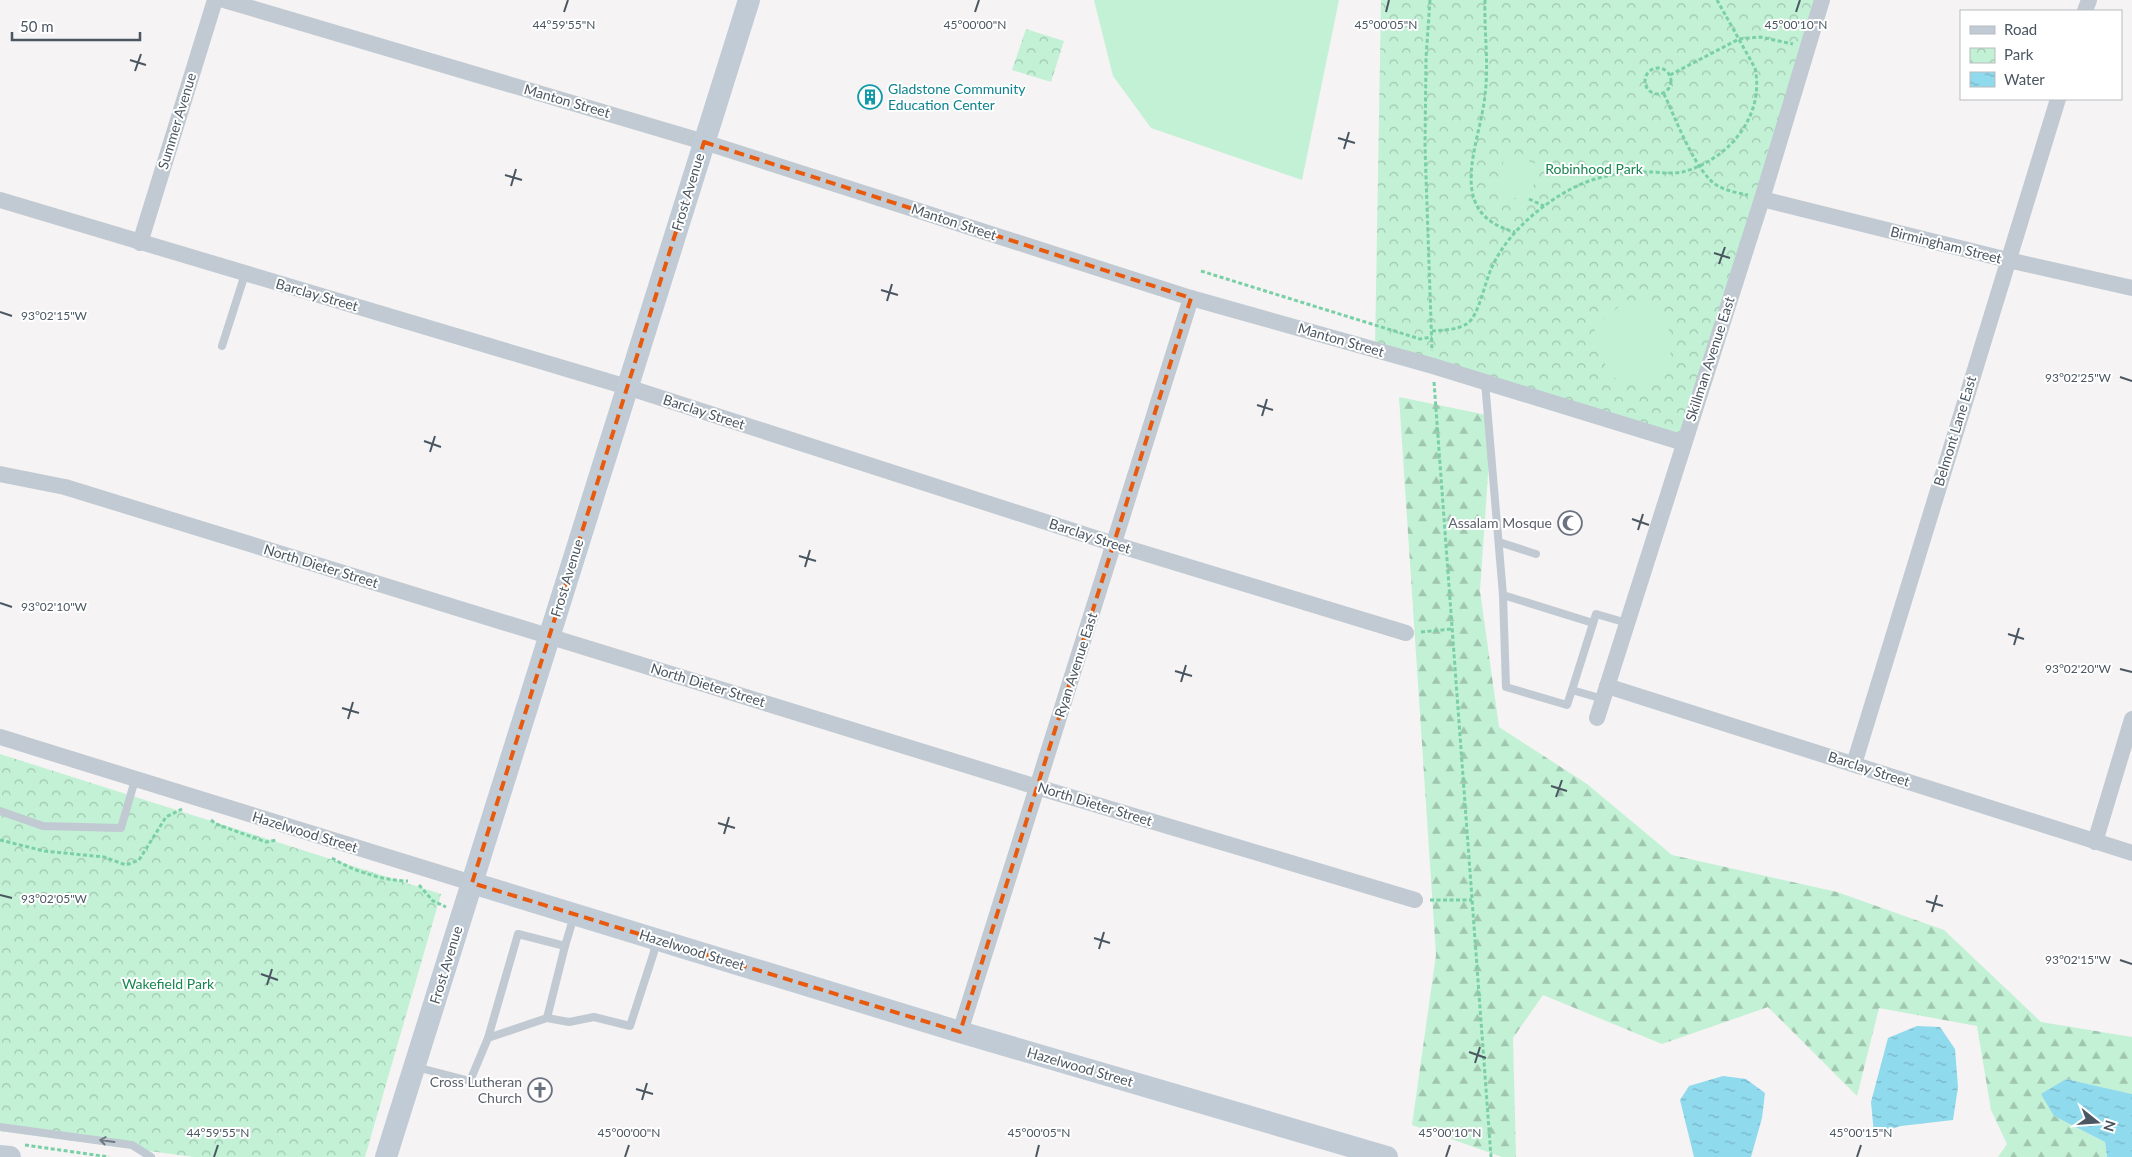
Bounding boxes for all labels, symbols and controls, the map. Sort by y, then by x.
scale bar [12,10,140,42]
legend [1960,10,2122,100]
text: 50 m [20,17,54,35]
text: 44°59'55"N [533,17,595,32]
text: 45°00'00"N [944,17,1006,32]
text: 45°00'05"N [1355,17,1417,32]
text: 45°00'10"N [1765,17,1827,32]
text: Road [2004,20,2037,38]
text: Park [2004,45,2034,63]
text: Water [2004,70,2045,88]
street label: Summer Avenue [154,71,199,171]
street label: Manton Street [522,80,612,121]
place label: Gladstone Community Education Center [888,80,1026,113]
building icon: Gladstone Community Education Center [857,84,883,110]
street label: Frost Avenue [668,151,707,233]
park label: Robinhood Park [1545,160,1644,177]
street label: Manton Street [909,200,999,243]
street label: Birmingham Street [1889,222,2004,267]
street label: Barclay Street [274,275,360,314]
street label: Skillman Avenue East [1681,294,1738,423]
text: 93°02'15"W [21,308,88,323]
street label: Manton Street [1296,319,1386,360]
text: 93°02'25"W [2045,370,2112,385]
street label: Belmont Lane East [1930,374,1979,488]
street label: Barclay Street [661,390,747,433]
mosque icon: Assalam Mosque [1557,510,1583,536]
street label: Barclay Street [1047,514,1133,557]
place label: Assalam Mosque [1448,514,1552,531]
street label: Frost Avenue [547,537,586,619]
street label: North Dieter Street [262,540,380,591]
text: 93°02'10"W [21,599,88,614]
street label: Ryan Avenue East [1051,610,1101,720]
street label: North Dieter Street [649,659,767,710]
text: 93°02'20"W [2045,661,2112,676]
street label: Barclay Street [1826,747,1912,790]
street label: North Dieter Street [1036,778,1154,829]
street label: Hazelwood Street [250,807,360,856]
text: 93°02'05"W [21,891,88,906]
street label: Frost Avenue [426,924,465,1006]
street label: Hazelwood Street [637,925,747,974]
text: 93°02'15"W [2045,952,2112,967]
park label: Wakefield Park [122,975,215,992]
street label: Hazelwood Street [1025,1043,1135,1090]
place label: Cross Lutheran Church [430,1073,522,1106]
church icon: Cross Lutheran Church [527,1077,553,1103]
north arrow [2072,1097,2122,1147]
text: N [2100,1118,2120,1134]
text: 44°59'55"N [187,1125,249,1140]
text: 45°00'00"N [598,1125,660,1140]
text: 45°00'05"N [1008,1125,1070,1140]
text: 45°00'10"N [1419,1125,1481,1140]
text: 45°00'15"N [1830,1125,1892,1140]
one-way arrow [99,1136,115,1146]

